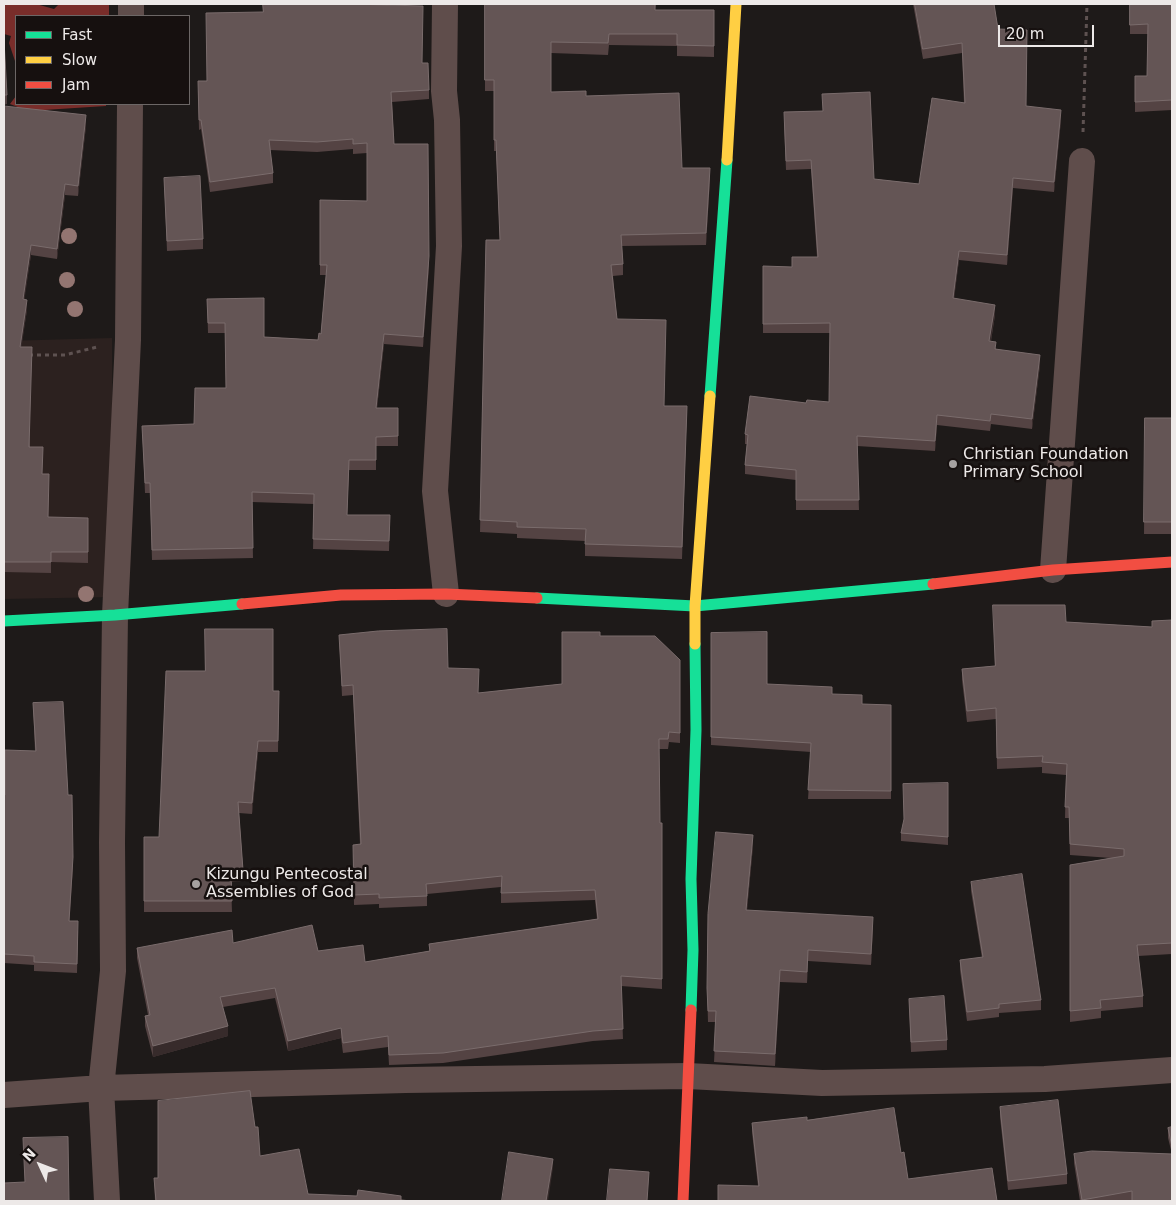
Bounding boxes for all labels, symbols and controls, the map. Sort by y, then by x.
legend [15,15,190,105]
scale bar [1001,15,1097,47]
text: 20 m [1006,25,1044,43]
text: Fast [62,26,92,44]
text: Slow [62,51,97,69]
text: Jam [62,76,90,94]
place label: Christian Foundation Primary School [963,445,1129,483]
marker: Christian Foundation Primary School [947,458,959,470]
place label: Kizungu Pentecostal Assemblies of God [206,865,368,903]
marker: Kizungu Pentecostal Assemblies of God [190,878,202,890]
north arrow [15,1140,65,1190]
text: N [19,1145,39,1165]

